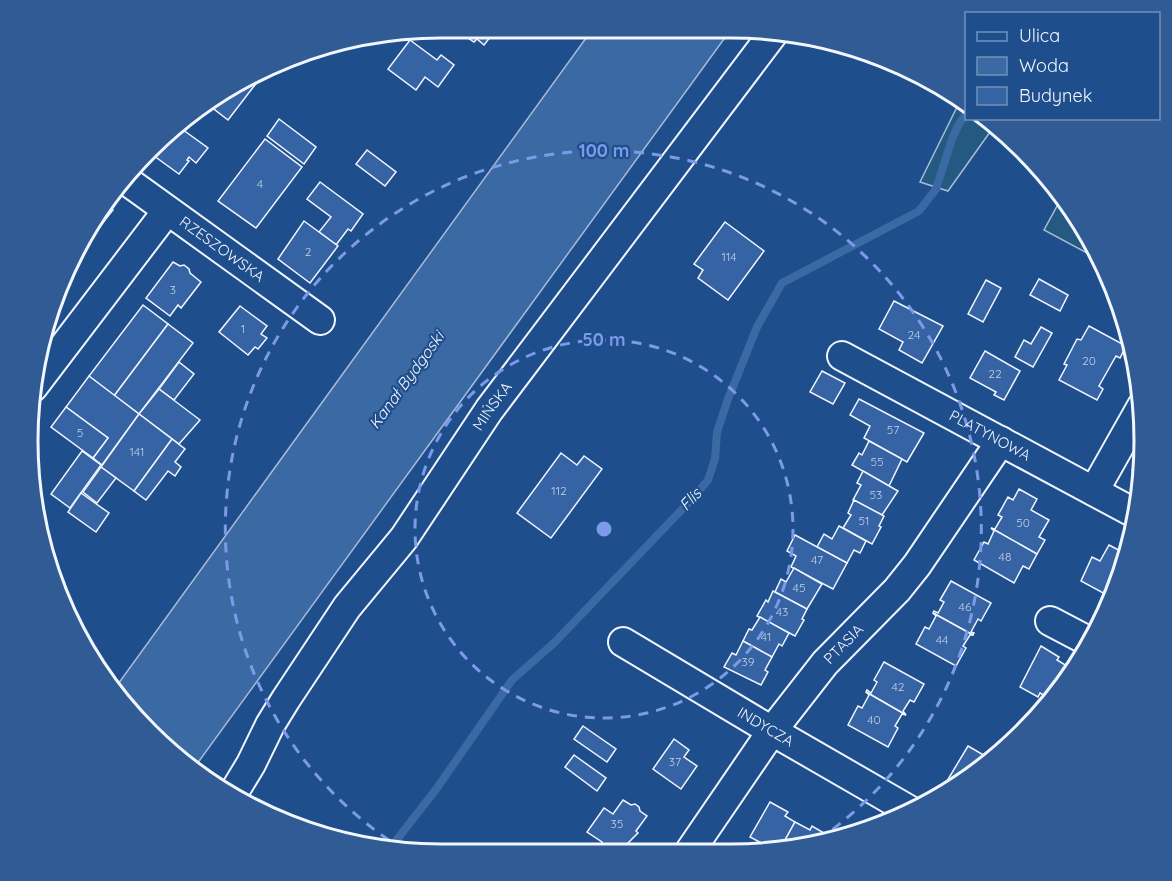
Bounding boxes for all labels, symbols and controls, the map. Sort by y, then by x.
legend [965,12,1160,120]
text: Ulica [1019,24,1060,47]
text: Woda [1019,54,1069,77]
text: Budynek [1019,84,1092,107]
text: 100 m [579,139,629,162]
house number: 4 [257,176,263,191]
street label: RZESZOWSKA [176,212,269,286]
house number: 2 [305,244,312,259]
house number: 114 [721,249,737,264]
house number: 3 [170,282,176,297]
house number: 1 [241,321,245,336]
water label: Kanał Bydgoski [364,326,449,433]
house number: 24 [908,327,920,342]
text: 50 m [582,328,626,351]
house number: 20 [1082,353,1096,368]
house number: 22 [988,366,1002,381]
street label: MIŃSKA [468,378,516,434]
street label: PLATYNOWA [946,405,1035,465]
house number: 57 [887,422,899,437]
house number: 5 [77,425,83,440]
house number: 141 [130,444,144,459]
house number: 55 [870,454,884,469]
water label: Flis [675,482,706,514]
house number: 112 [551,483,567,498]
house number: 53 [870,487,882,502]
house number: 51 [859,513,869,528]
house number: 50 [1016,515,1030,530]
centre of rings [594,519,614,539]
house number: 48 [999,549,1011,564]
house number: 47 [811,552,823,567]
house number: 45 [793,580,805,595]
house number: 46 [959,599,972,614]
house number: 43 [776,604,788,619]
street label: PTASIA [819,620,867,668]
house number: 41 [761,629,771,644]
house number: 44 [936,632,948,647]
house number: 39 [742,654,755,669]
house number: 42 [892,679,905,694]
street label: INDYCZA [734,703,798,751]
house number: 40 [867,712,881,727]
house number: 37 [669,754,681,769]
house number: 35 [611,816,623,831]

